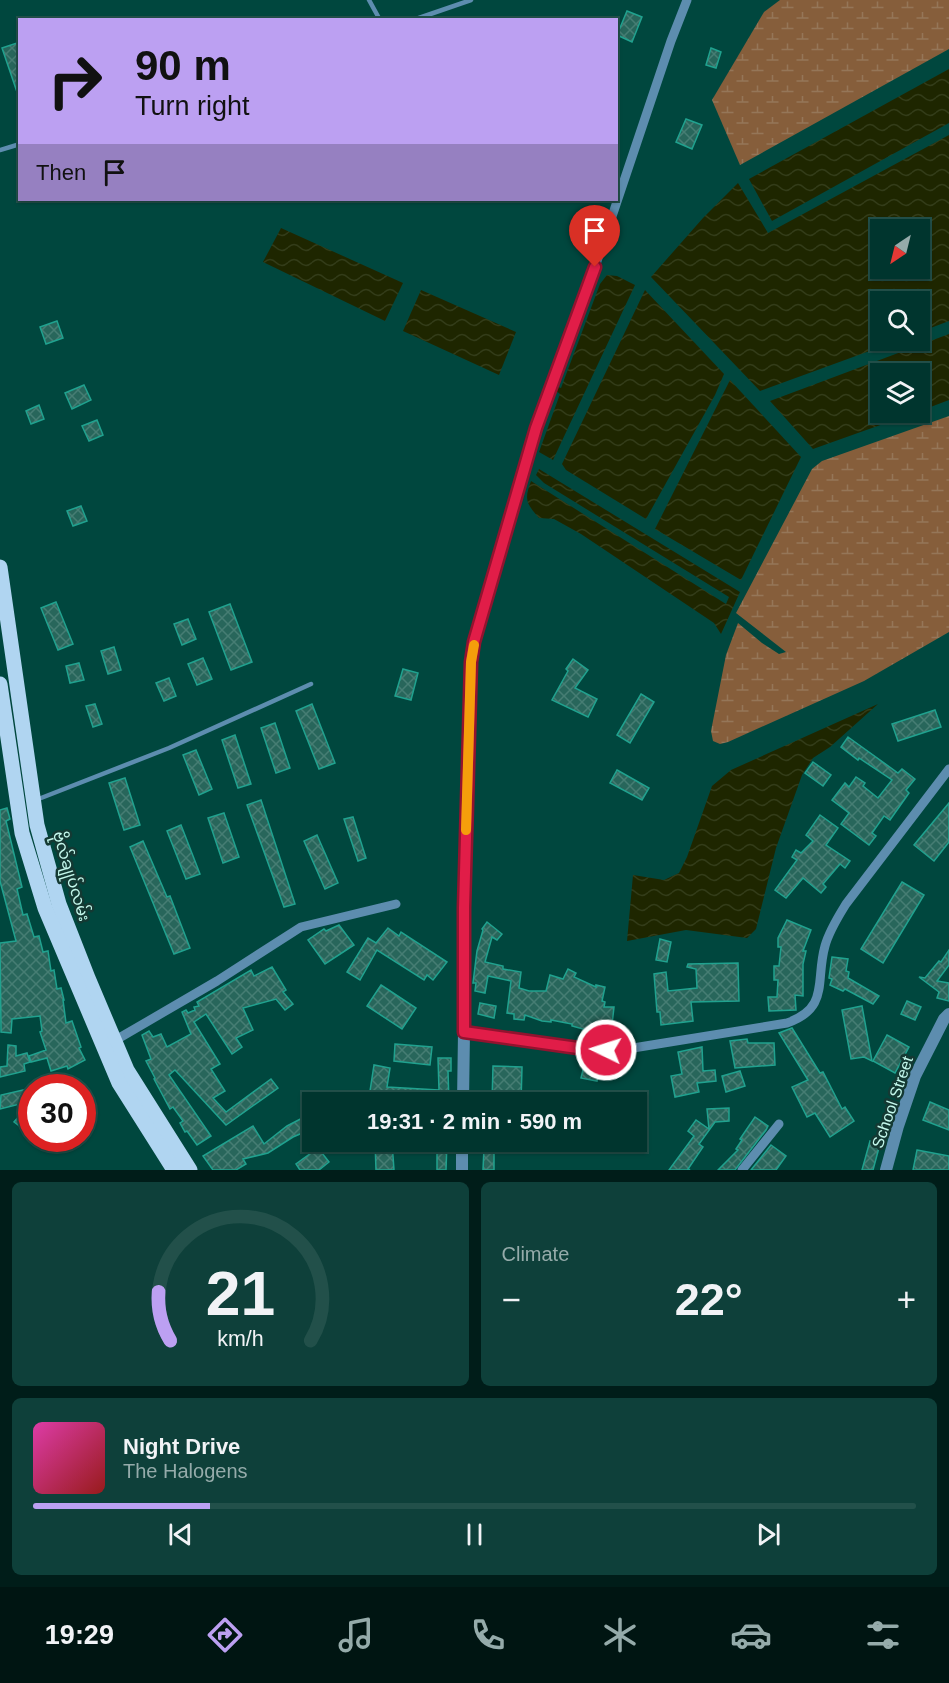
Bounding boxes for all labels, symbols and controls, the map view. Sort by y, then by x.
icon: right [36,42,114,120]
text: 90 m [135,42,231,89]
text: Turn right [135,91,250,121]
icon: arrive [98,156,131,189]
text: Then [36,160,86,185]
pin [569,205,620,267]
icon: arrive [578,214,611,247]
north arrow [870,219,930,279]
map controls [870,219,930,423]
button: search [870,291,930,351]
button: layers [870,363,930,423]
street label: ဗိုလ်ချုပ်လမ်း [44,828,96,925]
position arrow [574,1018,638,1082]
street label: School Street [869,1053,916,1150]
speed limit sign: 30 [18,1074,96,1152]
text: 19:31 · 2 min · 590 m [367,1109,582,1134]
text: Climate [502,1243,569,1265]
text: 21 [206,1259,275,1328]
text: 22° [675,1274,743,1325]
text: − [502,1281,521,1318]
text: + [897,1281,916,1318]
text: km/h [217,1327,263,1351]
text: Night Drive [123,1434,240,1459]
text: The Halogens [123,1460,248,1482]
icon: previous [164,1518,197,1551]
icon: pause [458,1518,491,1551]
icon: next [752,1518,785,1551]
icon: directions [204,1614,246,1656]
icon: music [335,1614,377,1656]
icon: phone [467,1614,509,1656]
icon: climate [599,1614,641,1656]
icon: car [730,1614,772,1656]
icon: filters [862,1614,904,1656]
text: 19:29 [45,1620,114,1650]

